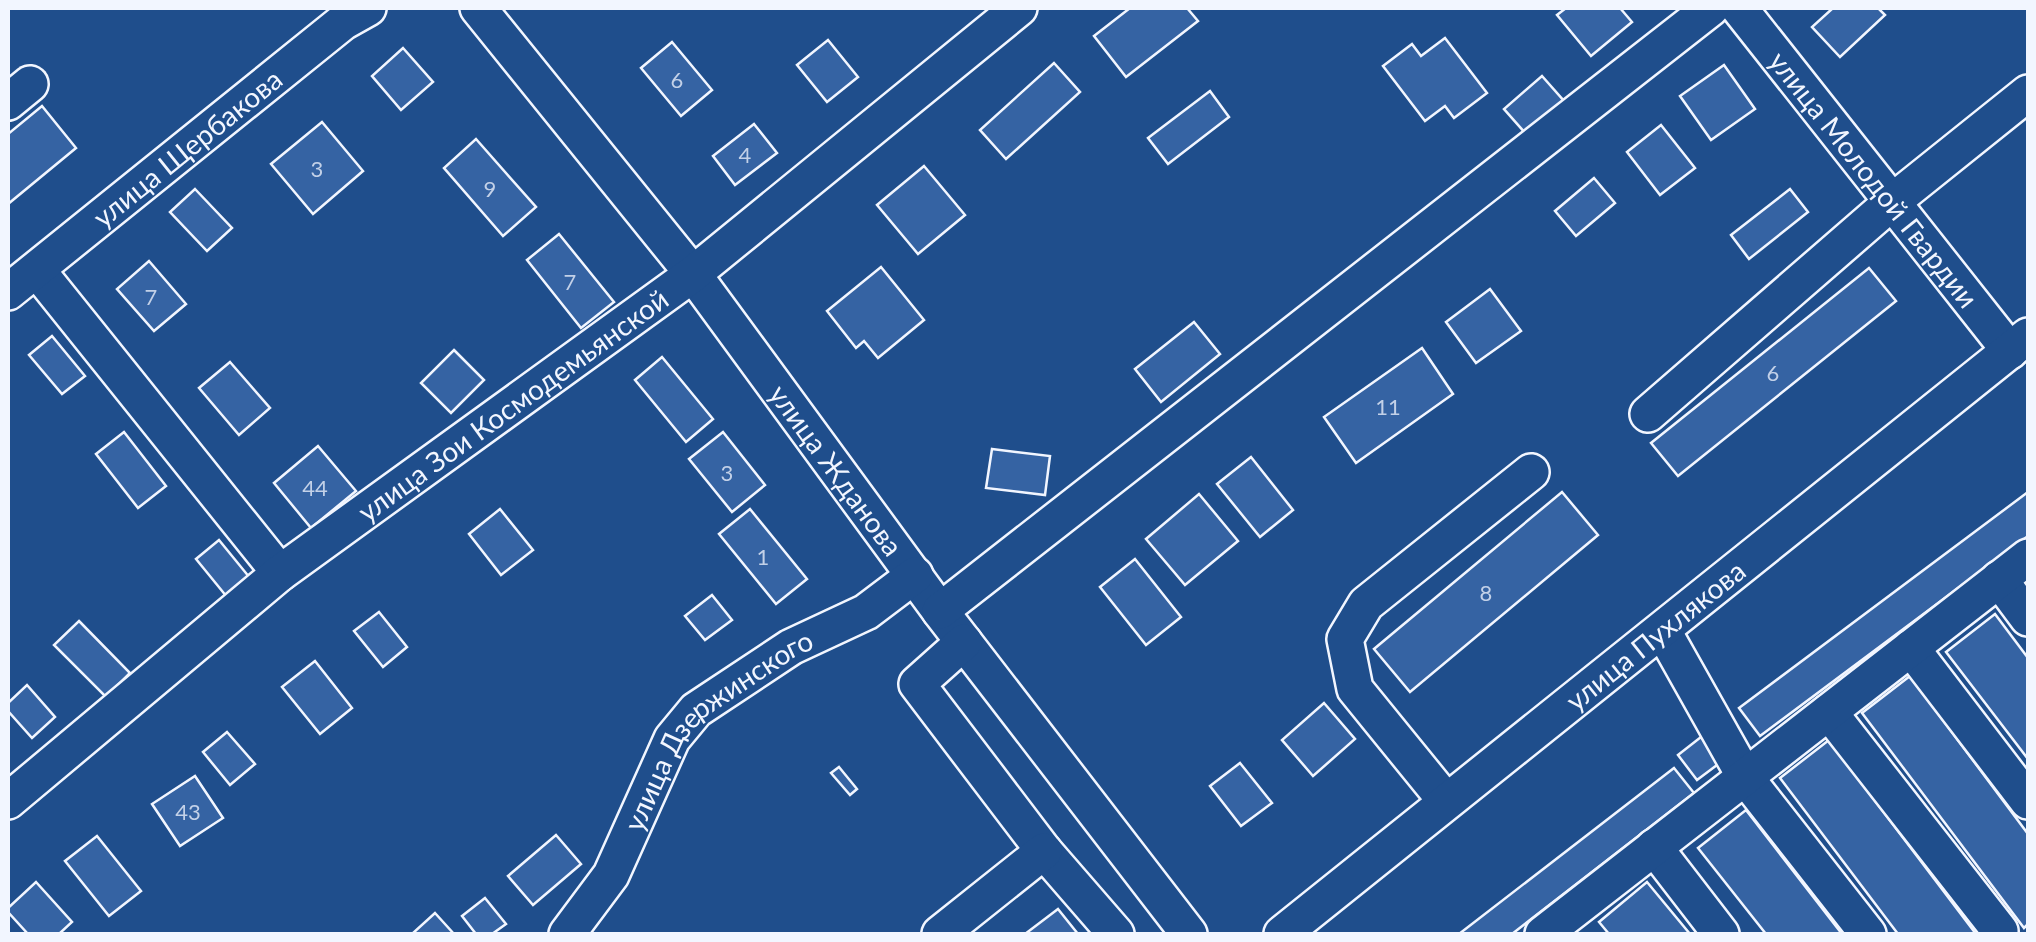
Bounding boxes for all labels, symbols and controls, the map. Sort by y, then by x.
street label: улица Молодой Гвардии [1763,44,1986,314]
street label: улица Щербакова [86,61,288,234]
house number: 6 [671,66,683,93]
house number: 4 [739,141,752,168]
house number: 3 [311,155,323,182]
house number: 9 [484,175,496,202]
house number: 7 [564,268,576,295]
street label: улица Зои Космодемьянской [351,281,674,528]
house number: 7 [145,283,157,310]
house number: 6 [1767,359,1779,386]
street label: улица Жданова [763,378,911,562]
house number: 11 [1375,393,1401,420]
house number: 3 [721,459,733,486]
house number: 44 [302,474,328,501]
house number: 1 [757,543,769,570]
street label: улица Пухлякова [1558,553,1752,717]
house number: 8 [1480,579,1492,606]
street label: улица Дзержинского [616,622,818,836]
house number: 43 [175,798,201,825]

